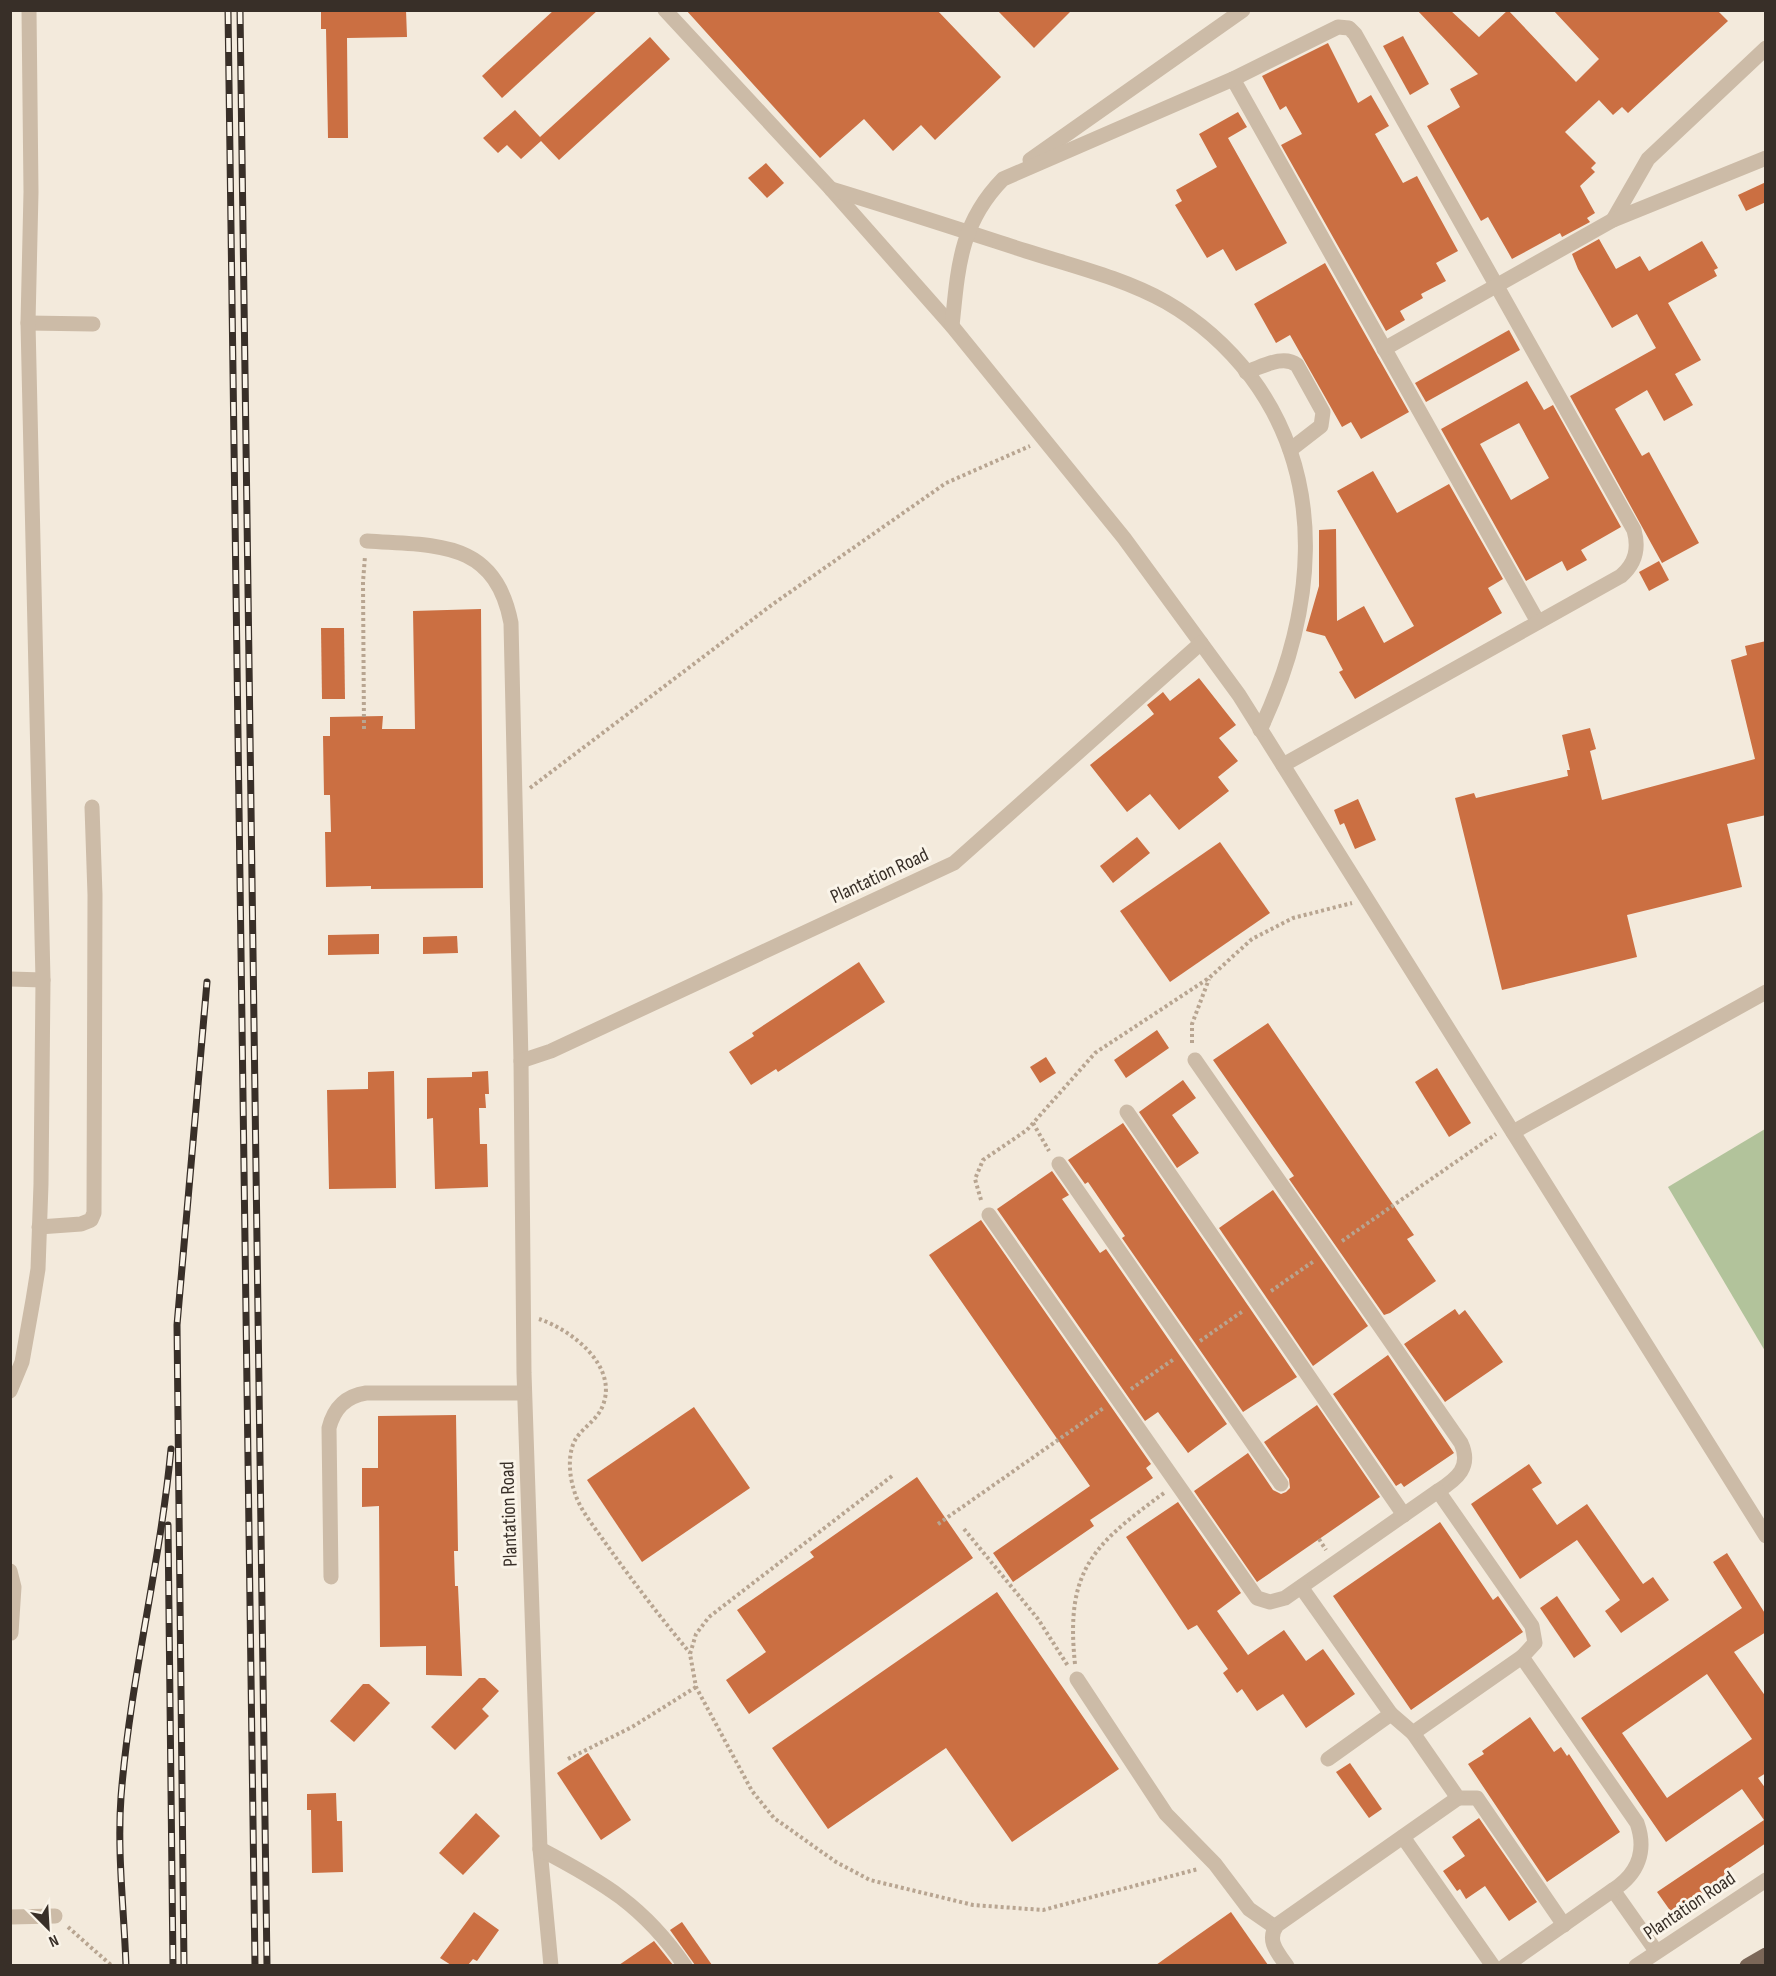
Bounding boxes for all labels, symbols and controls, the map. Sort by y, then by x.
street label: Plantation Road [827,843,932,909]
street label: Plantation Road [495,1461,523,1567]
street label: Plantation Road [1639,1866,1740,1945]
north arrow [18,1898,78,1958]
text: N [46,1930,61,1951]

